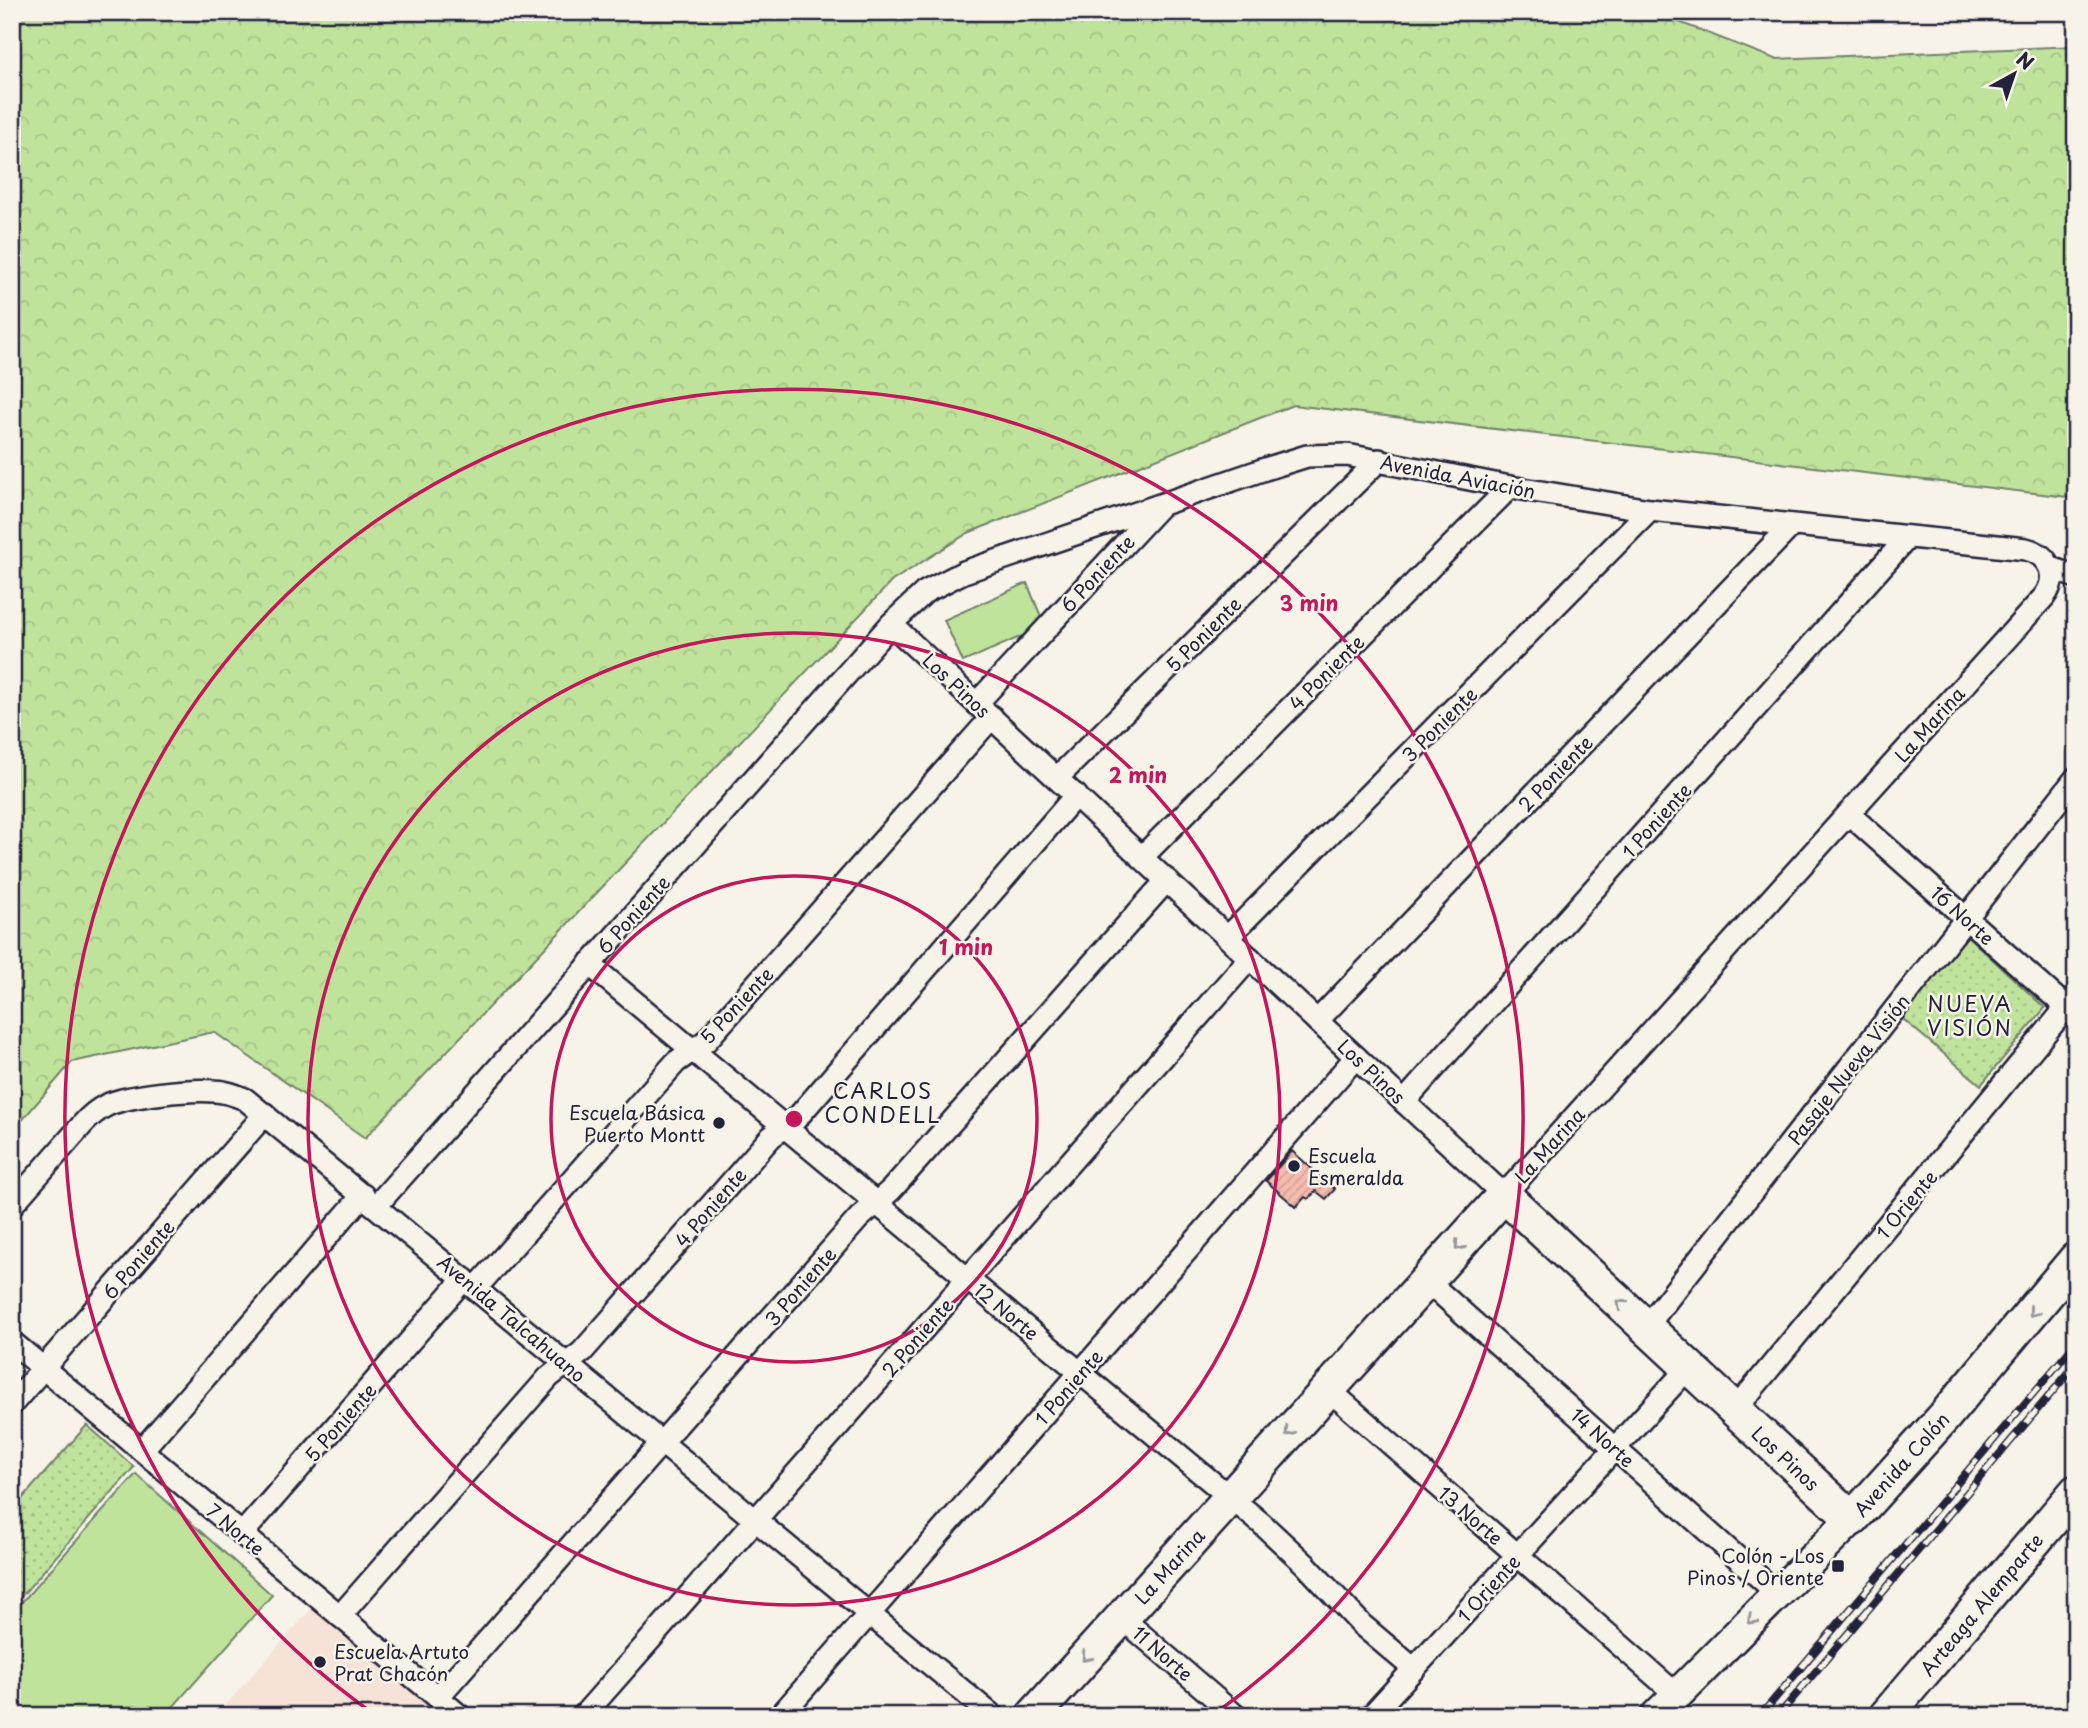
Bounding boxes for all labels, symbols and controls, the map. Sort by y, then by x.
north arrow [1980,38,2050,108]
text: N [2011,45,2040,76]
street label: Avenida Aviación [1378,447,1538,505]
street label: 6 Poniente [1054,528,1140,618]
text: 3 min [1279,586,1339,618]
street label: 5 Poniente [1159,590,1247,678]
street label: 4 Poniente [1282,628,1370,716]
street label: Los Pinos [917,646,997,724]
street label: 3 Poniente [1395,680,1483,768]
street label: La Marina [1887,680,1971,768]
street label: 2 Poniente [1511,729,1599,817]
text: 2 min [1109,758,1167,790]
street label: 1 Poniente [1615,776,1697,864]
street label: 6 Poniente [590,869,676,959]
street label: 16 Norte [1925,879,2001,951]
text: 1 min [939,930,993,962]
street label: 5 Poniente [693,960,779,1050]
district label: NUEVA VISIÓN [1927,987,2013,1043]
street label: Pasaje Nueva Visión [1780,988,1916,1150]
street label: Los Pinos [1332,1032,1412,1110]
district label: CARLOS CONDELL [825,1074,941,1130]
place label: Escuela Básica Puerto Montt [569,1098,705,1148]
street label: La Marina [1507,1101,1591,1189]
centre of rings [782,1107,806,1131]
marker: Escuela Básica Puerto Montt [711,1115,727,1131]
place label: Escuela Esmeralda [1308,1141,1404,1191]
marker: Escuela Esmeralda [1286,1158,1302,1174]
street label: 4 Poniente [668,1161,752,1253]
street label: 1 Oriente [1869,1163,1943,1245]
street label: 6 Poniente [96,1213,180,1305]
one-way arrow [1454,1238,1467,1251]
street label: 3 Poniente [758,1240,842,1332]
street label: Avenida Talcahuano [432,1248,592,1388]
street label: 12 Norte [969,1276,1045,1346]
street label: 2 Poniente [875,1291,959,1383]
one-way arrow [1616,1299,1629,1312]
one-way arrow [2028,1305,2041,1317]
street label: 1 Poniente [1027,1343,1109,1431]
street label: 5 Poniente [298,1376,382,1468]
street label: 14 Norte [1565,1401,1641,1473]
street label: Avenida Colón [1847,1406,1955,1522]
street label: Los Pinos [1746,1419,1826,1497]
one-way arrow [1285,1424,1298,1437]
street label: 13 Norte [1432,1479,1510,1551]
street label: 7 Norte [201,1496,271,1562]
street label: La Marina [1127,1522,1211,1610]
street label: Arteaga Alemparte [1913,1527,2049,1681]
place label: Colón - Los Pinos / Oriente [1687,1541,1824,1591]
street label: 1 Oriente [1450,1548,1526,1628]
marker: Colón - Los Pinos / Oriente [1830,1558,1846,1574]
one-way arrow [1748,1612,1761,1625]
street label: 11 Norte [1127,1619,1199,1687]
place label: Escuela Artuto Prat Chacón [334,1637,469,1687]
one-way arrow [1082,1649,1094,1662]
marker: Escuela Artuto Prat Chacón [312,1654,328,1670]

